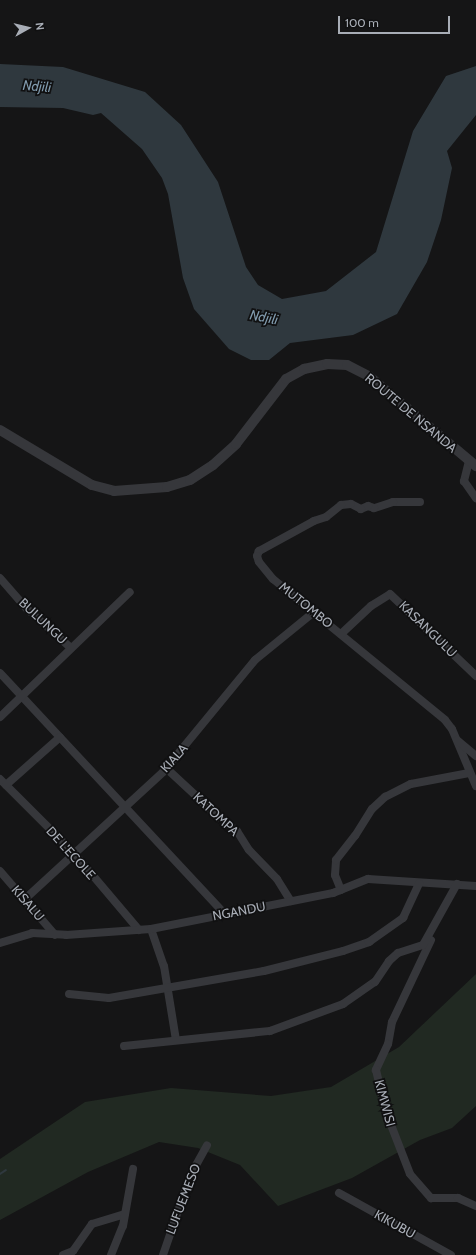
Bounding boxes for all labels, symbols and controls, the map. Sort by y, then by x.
north arrow [8,8,48,48]
scale bar [340,8,452,34]
text: 100 m [345,15,379,30]
text: N [32,22,47,31]
water label: Ndjili [22,76,52,96]
water label: Ndjili [248,306,280,328]
street label: ROUTE DE NSANDA [362,370,460,456]
street label: MUTOMBO [276,579,336,631]
street label: BULUNGU [16,595,70,647]
street label: KASANGULU [396,598,460,660]
street label: KIALA [157,740,191,776]
street label: KATOMPA [190,789,242,839]
street label: DE L'ECOLE [43,823,99,883]
street label: KISALU [8,882,48,924]
street label: NGANDU [211,898,267,924]
street label: KIMWISI [371,1078,399,1128]
street label: LUFUEMESO [162,1161,204,1237]
street label: KIKUBU [372,1206,418,1242]

